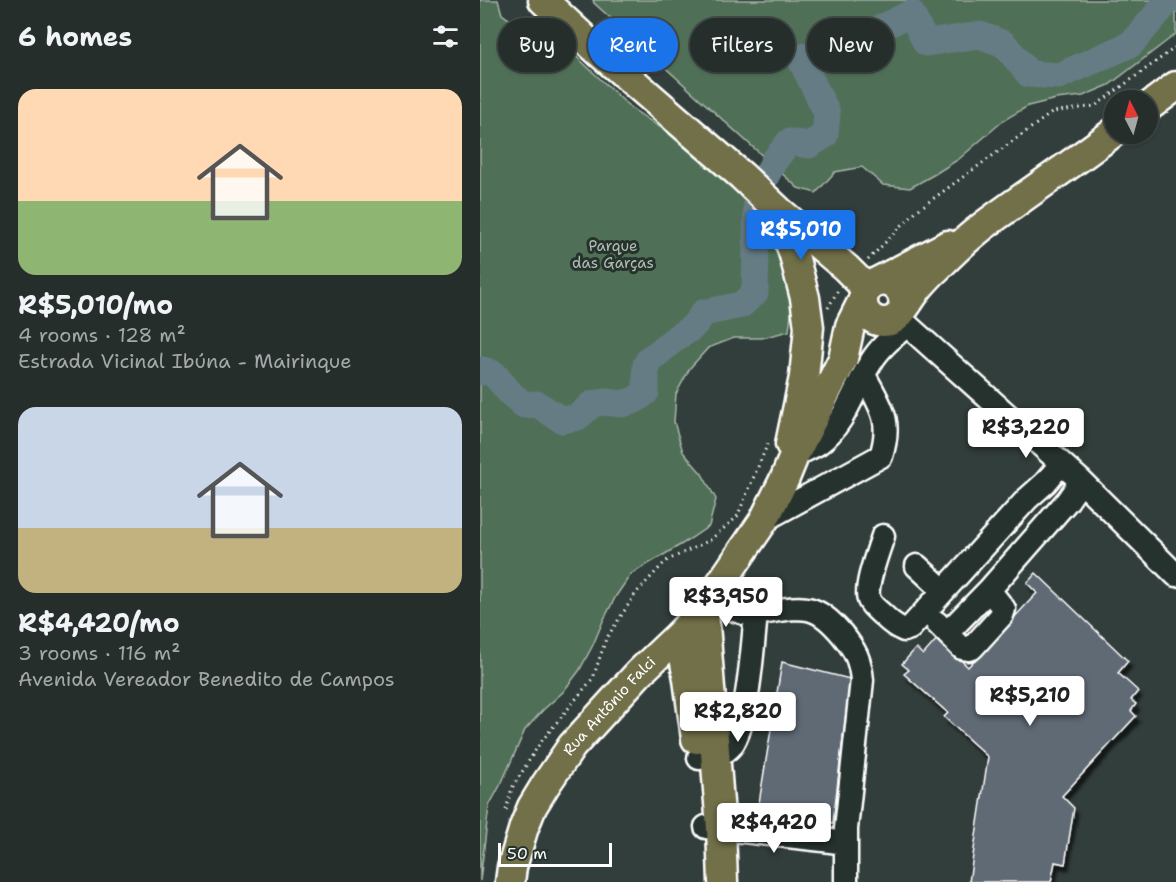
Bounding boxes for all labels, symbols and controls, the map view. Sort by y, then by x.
chip: Buy [498,18,576,72]
chip: Rent [588,18,678,72]
chip: Filters [690,18,795,72]
chip: New [807,18,894,72]
text: 6 homes [18,19,132,54]
icon: filters [429,20,462,53]
north arrow [1104,90,1158,144]
map controls [1104,90,1158,144]
icon: home [186,128,294,236]
pin: R$5,010 [746,210,856,261]
text: R$5,010 [760,216,842,242]
park label: Parque das Garças [572,236,654,273]
text: R$5,010/mo [18,287,173,322]
text: 4 rooms · 128 m² [18,322,186,348]
text: Estrada Vicinal Ibúna - Mairinque [18,348,352,374]
pin: R$3,220 [971,408,1081,459]
text: R$3,220 [982,414,1070,440]
icon: home [186,446,294,554]
pin: R$3,950 [671,577,781,628]
text: R$3,950 [683,583,769,609]
text: R$4,420/mo [18,605,180,640]
text: 3 rooms · 116 m² [18,640,180,666]
street label: Rua Antônio Falci [558,652,660,759]
text: Avenida Vereador Benedito de Campos [18,666,395,692]
pin: R$5,210 [975,676,1085,727]
text: R$5,210 [989,682,1071,708]
pin: R$2,820 [683,692,793,743]
text: R$2,820 [694,698,782,724]
pin: R$4,420 [719,803,829,854]
text: R$4,420 [731,809,817,835]
scale bar [498,840,612,868]
text: 50 m [507,843,547,864]

